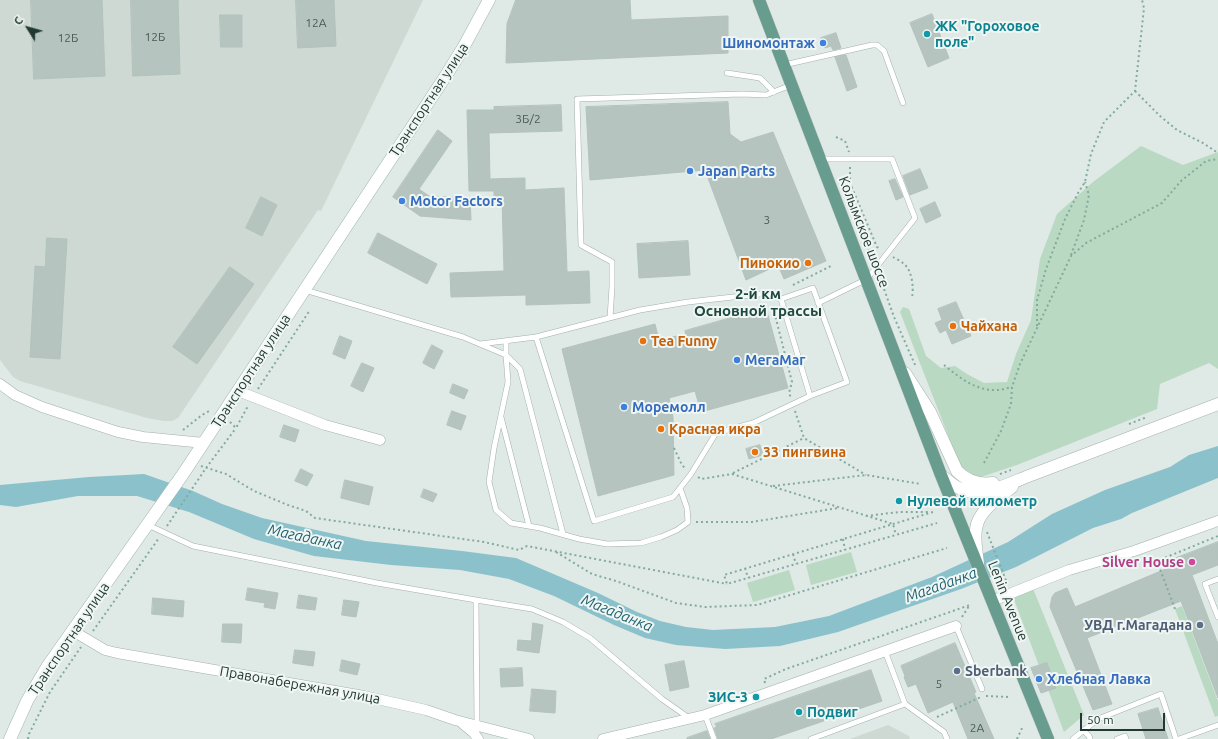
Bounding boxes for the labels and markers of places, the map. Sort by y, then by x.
place label: ЖК "Гороховое поле" [935,18,1040,50]
marker: ЖК "Гороховое поле" [922,29,932,39]
place label: Шиномонтаж [722,35,815,51]
marker: Шиномонтаж [818,38,828,48]
place label: Japan Parts [698,163,775,179]
marker: Japan Parts [685,166,695,176]
place label: Motor Factors [410,193,503,209]
marker: Motor Factors [397,196,407,206]
place label: Пинокио [740,255,800,271]
marker: Пинокио [803,258,813,268]
place label: Чайхана [961,318,1018,334]
marker: Чайхана [948,321,958,331]
place label: Tea Funny [651,333,717,349]
marker: Tea Funny [638,336,648,346]
place label: МегаМаг [745,352,806,368]
marker: МегаМаг [732,355,742,365]
place label: Моремолл [632,399,706,415]
marker: Моремолл [619,402,629,412]
place label: Красная икра [669,421,761,437]
marker: Красная икра [656,424,666,434]
place label: 33 пингвина [763,444,846,460]
marker: 33 пингвина [750,447,760,457]
place label: Нулевой километр [907,493,1037,509]
marker: Нулевой километр [894,496,904,506]
place label: Silver House [1102,554,1184,570]
marker: Silver House [1187,557,1197,567]
place label: УВД г.Магадана [1084,617,1192,633]
marker: УВД г.Магадана [1195,620,1205,630]
place label: Sberbank [965,663,1027,679]
marker: Sberbank [952,666,962,676]
place label: Хлебная Лавка [1047,671,1151,687]
marker: Хлебная Лавка [1034,674,1044,684]
place label: ЗИС-3 [708,689,748,705]
marker: ЗИС-3 [751,692,761,702]
place label: Подвиг [807,704,858,720]
marker: Подвиг [794,707,804,717]

